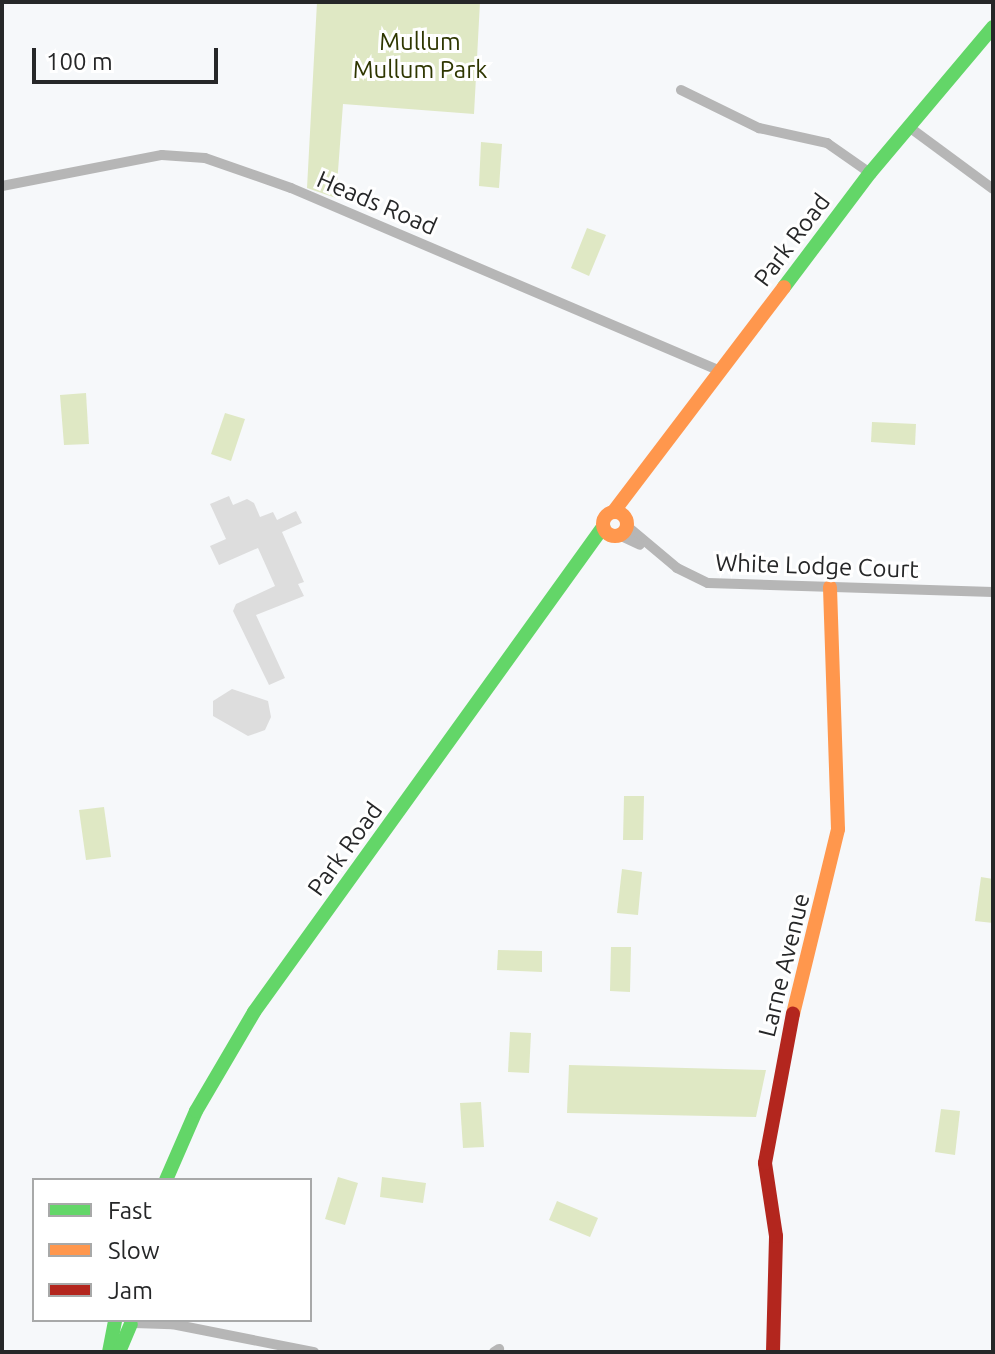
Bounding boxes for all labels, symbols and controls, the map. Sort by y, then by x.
park label: Mullum Mullum Park [353,28,487,84]
scale bar [36,32,222,82]
text: 100 m [46,48,113,75]
street label: Heads Road [313,165,441,241]
street label: Park Road [748,188,836,292]
street label: White Lodge Court [715,548,919,584]
street label: Park Road [301,797,389,901]
street label: Larne Avenue [752,890,816,1040]
legend [32,1178,312,1322]
text: Fast [108,1197,152,1224]
text: Slow [108,1237,160,1264]
text: Jam [108,1277,153,1304]

